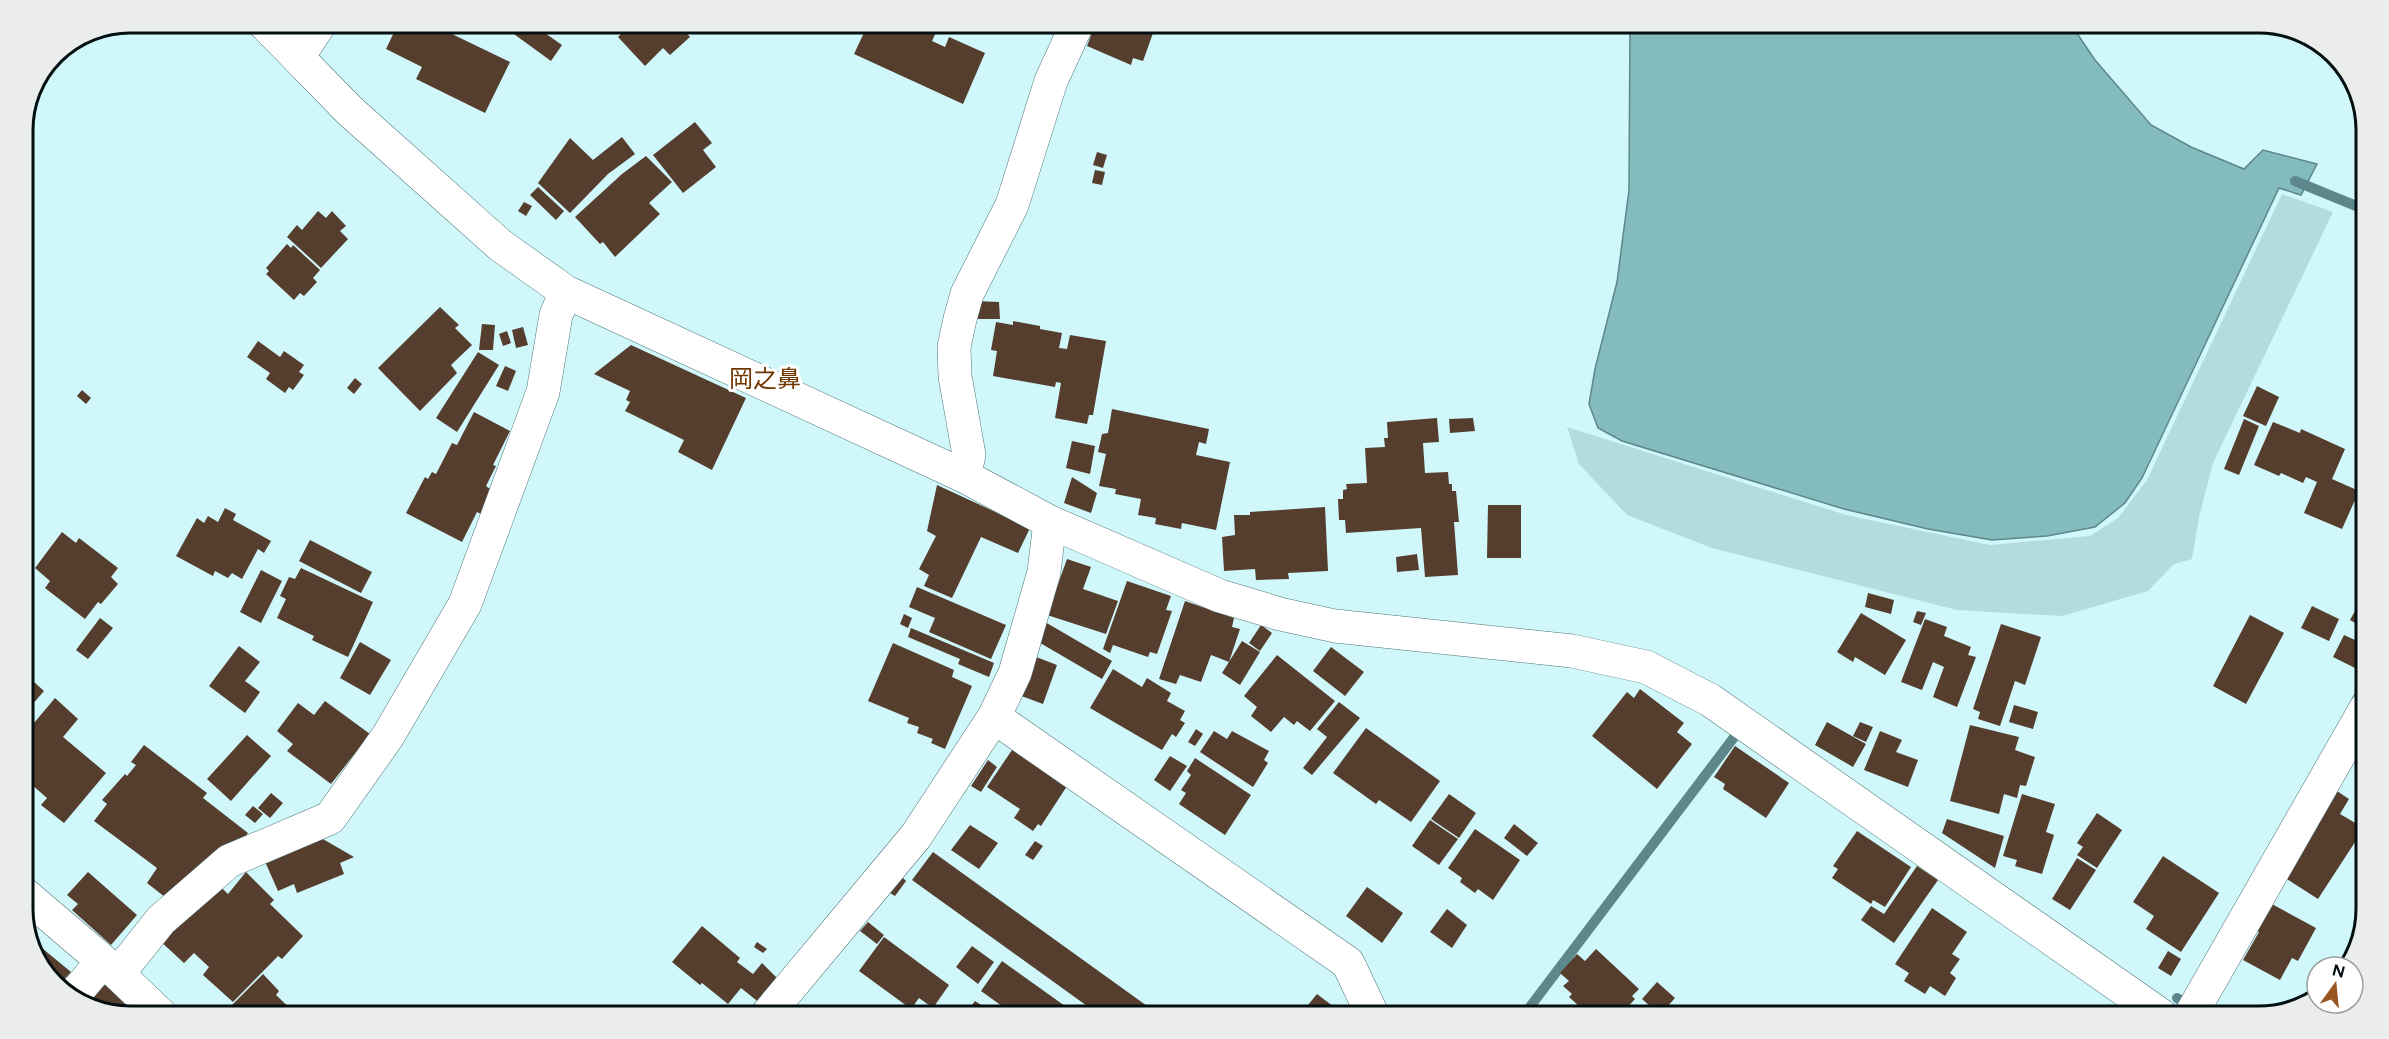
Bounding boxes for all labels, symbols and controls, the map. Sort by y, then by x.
district label: 岡之鼻 [729,364,801,393]
north arrow [2305,955,2365,1015]
text: N [2330,960,2347,982]

